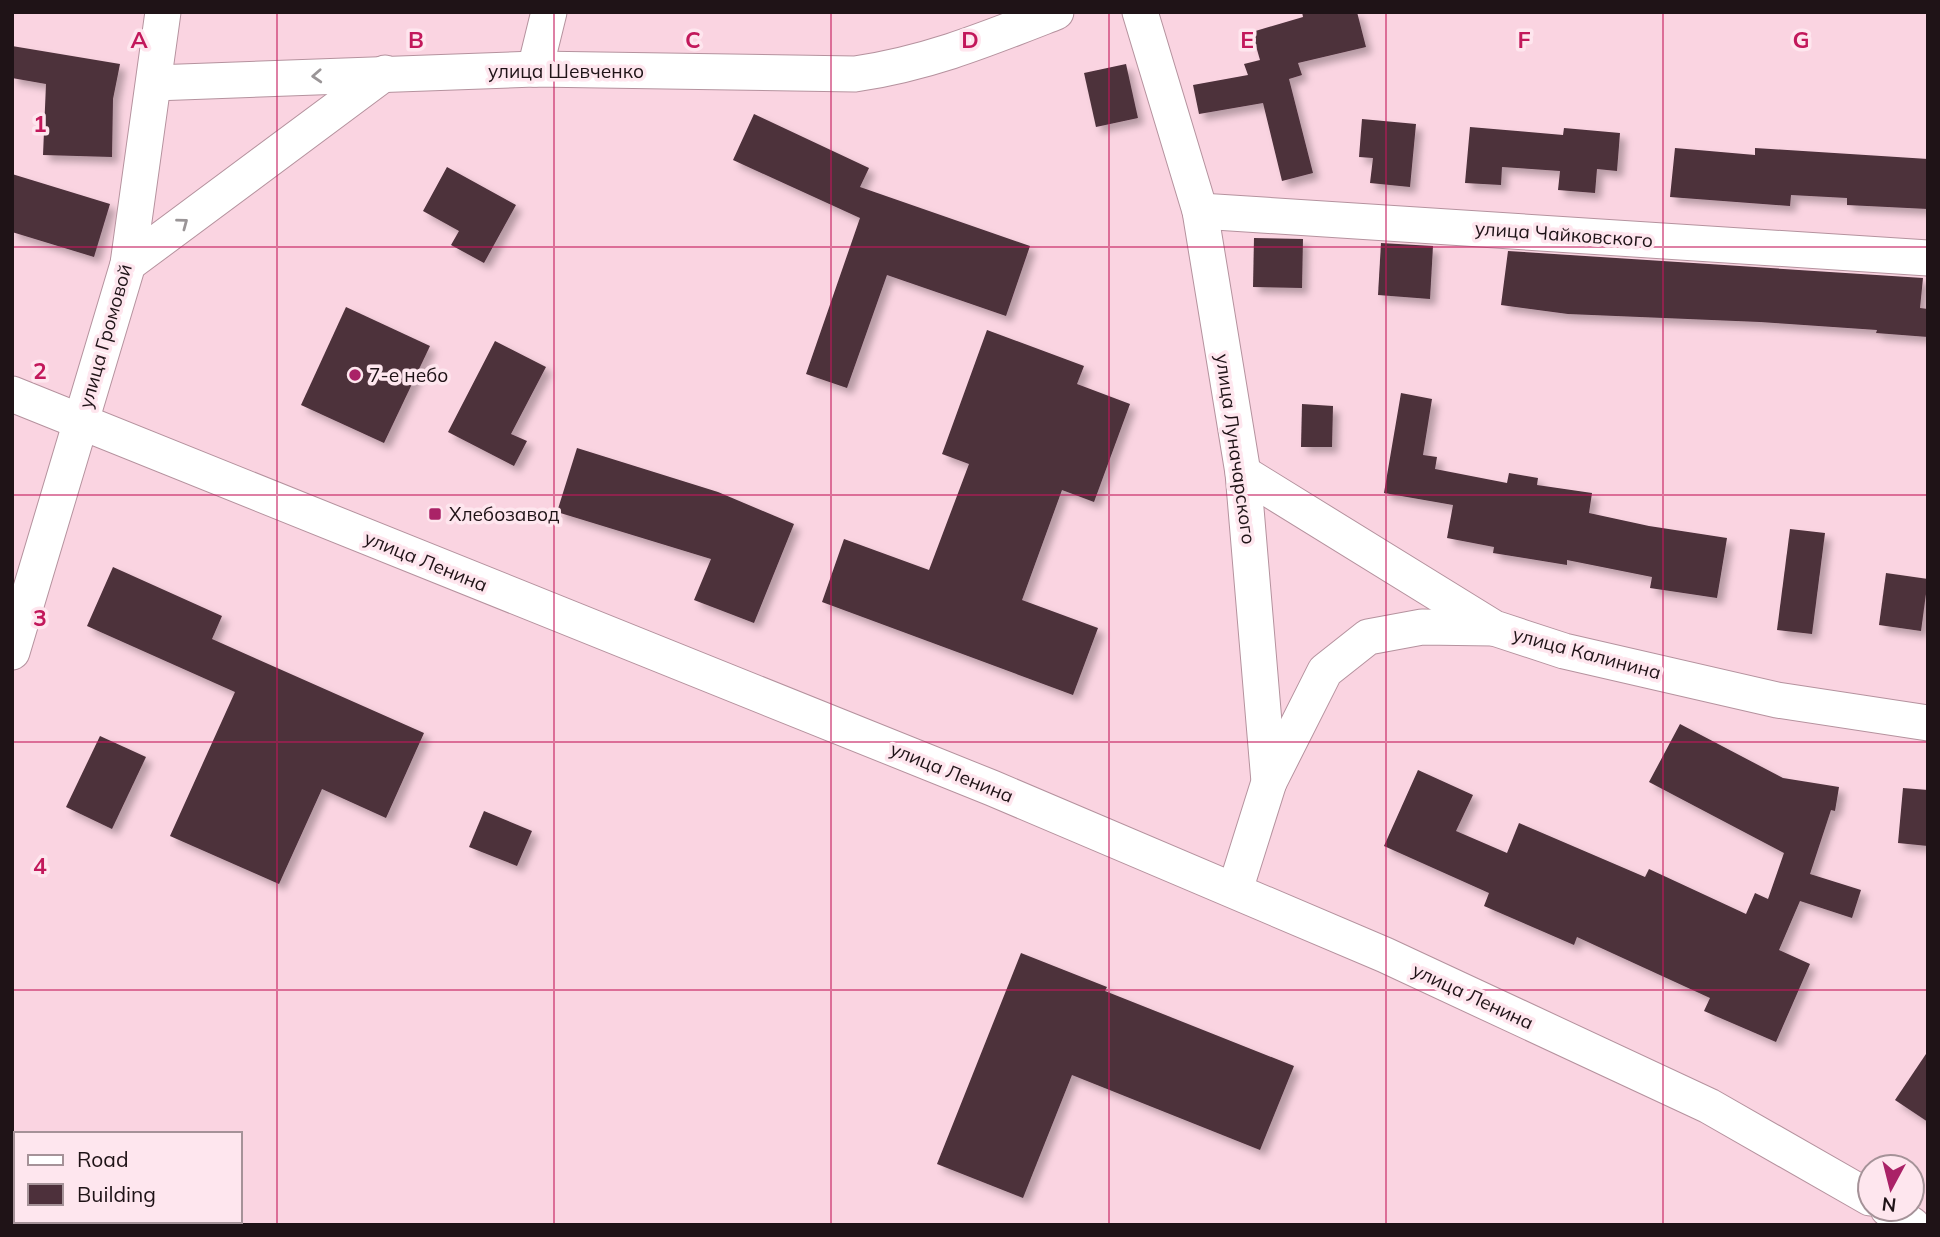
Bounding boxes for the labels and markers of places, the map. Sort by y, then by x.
place label: 7-е небо [369,363,448,387]
marker: 7-е небо [347,367,363,383]
place label: Хлебозавод [449,502,560,526]
marker: Хлебозавод [427,506,443,522]

